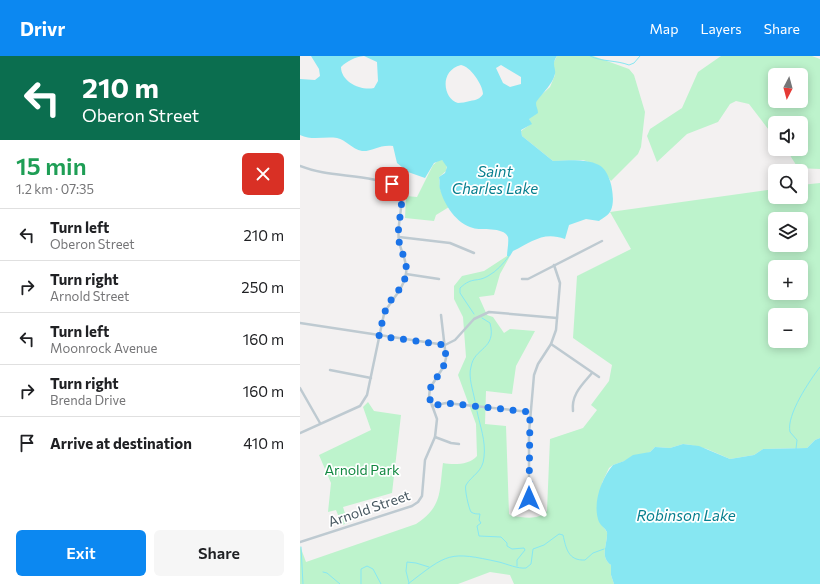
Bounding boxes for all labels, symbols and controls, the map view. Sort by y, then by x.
text: Drivr [20,17,65,40]
text: Map [650,20,678,37]
text: Layers [700,20,742,37]
text: Share [764,20,800,37]
north arrow [768,68,808,108]
map controls [768,68,808,348]
text: 210 m [82,70,159,104]
icon: left [16,72,68,124]
text: Oberon Street [82,104,199,126]
button: sound [768,116,808,156]
text: 15 min [16,151,86,180]
button: close [242,153,284,195]
water label: Saint Charles Lake [452,162,538,197]
button: search [768,164,808,204]
pin [375,167,409,201]
icon: arrive [381,173,403,195]
text: 1.2 km · 07:35 [16,181,94,197]
button: layers [768,212,808,252]
text: Turn left [50,218,109,236]
icon: left [16,224,38,246]
text: 210 m [244,226,284,244]
text: Oberon Street [50,236,135,252]
button: + [768,260,808,300]
text: Turn right [50,270,119,288]
icon: right [16,276,38,298]
text: 250 m [241,278,284,296]
text: Arnold Street [50,288,129,304]
button: − [768,308,808,348]
text: Turn left [50,322,109,340]
icon: left [16,328,38,350]
text: 160 m [243,330,284,348]
text: Moonrock Avenue [50,340,157,356]
text: Turn right [50,374,119,392]
icon: right [16,380,38,402]
text: 160 m [243,382,284,400]
text: Brenda Drive [50,392,126,408]
icon: arrive [16,432,38,454]
text: Arrive at destination [50,434,192,452]
text: 410 m [243,434,284,452]
park label: Arnold Park [324,461,400,478]
position arrow [508,477,550,519]
street label: Arnold Street [326,486,412,530]
water label: Robinson Lake [636,506,736,524]
button: Exit [16,530,146,576]
button: Share [154,530,284,576]

